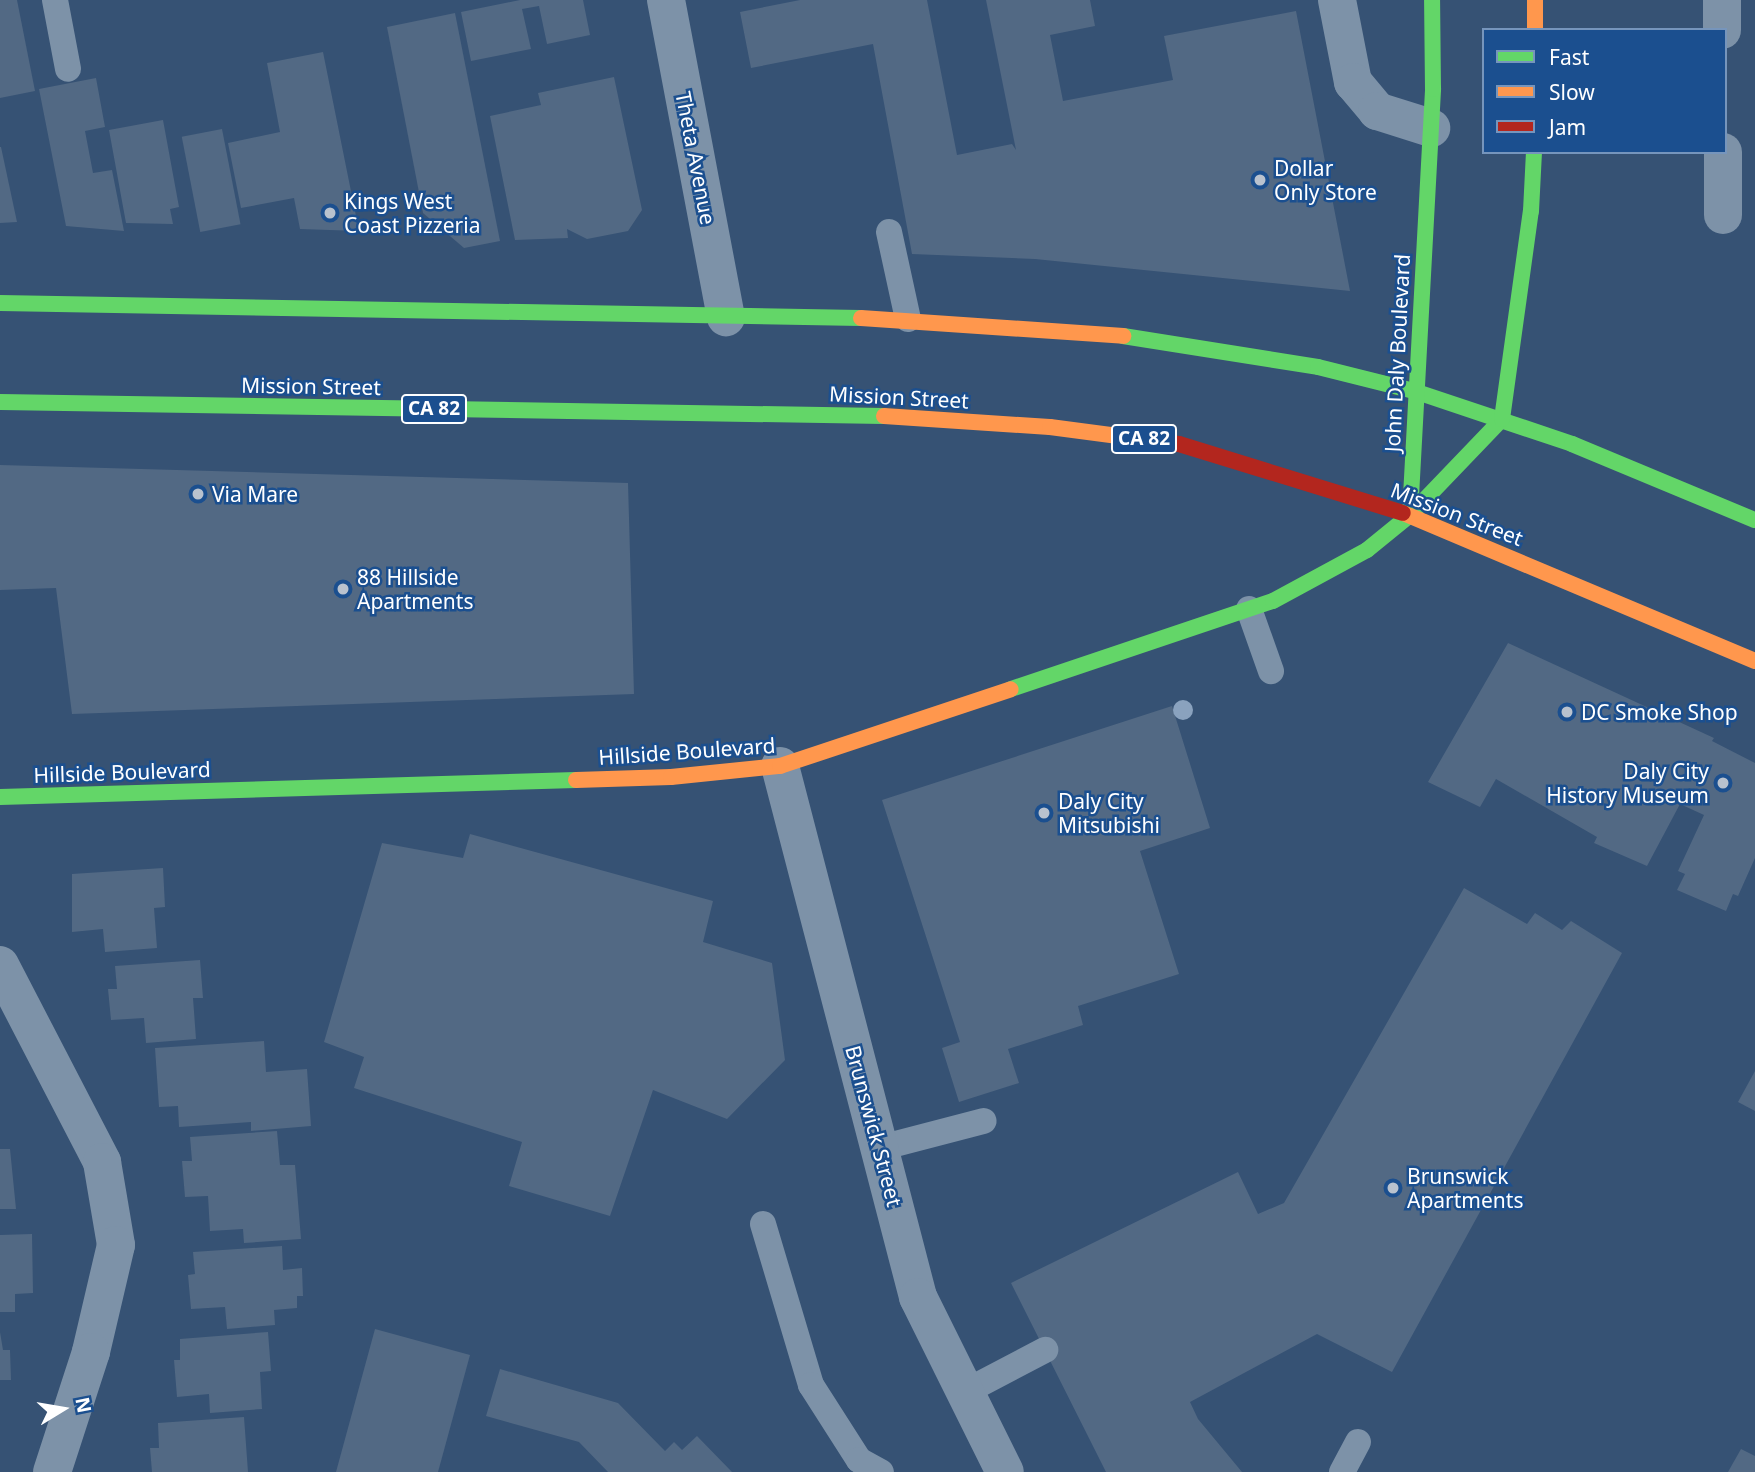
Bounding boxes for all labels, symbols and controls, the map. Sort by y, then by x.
legend [1482,28,1727,154]
text: Fast [1549,43,1589,71]
text: Slow [1549,78,1595,106]
street label: Theta Avenue [671,89,721,227]
text: Jam [1549,113,1586,141]
place label: Dollar Only Store [1274,155,1377,205]
marker: Dollar Only Store [1252,172,1268,188]
place label: Kings West Coast Pizzeria [344,188,480,238]
marker: Kings West Coast Pizzeria [322,205,338,221]
street label: John Daly Boulevard [1379,253,1415,453]
street label: Mission Street [241,372,381,400]
street label: Mission Street [829,381,969,413]
road number: CA 82 [401,394,467,424]
road number: CA 82 [1111,424,1177,454]
street label: Mission Street [1387,477,1527,551]
place label: Via Mare [212,481,298,507]
marker: Via Mare [190,486,206,502]
place label: 88 Hillside Apartments [357,564,473,614]
marker: 88 Hillside Apartments [335,581,351,597]
place label: DC Smoke Shop [1581,699,1738,725]
marker: DC Smoke Shop [1559,704,1575,720]
street label: Hillside Boulevard [598,732,776,770]
street label: Hillside Boulevard [33,756,211,788]
place label: Daly City History Museum [1546,758,1709,808]
marker: Daly City History Museum [1715,775,1731,791]
place label: Daly City Mitsubishi [1058,788,1160,838]
marker: Daly City Mitsubishi [1036,805,1052,821]
street label: Brunswick Street [840,1043,908,1209]
place label: Brunswick Apartments [1407,1163,1523,1213]
marker: Brunswick Apartments [1385,1180,1401,1196]
north arrow [28,1374,98,1444]
text: N [69,1395,98,1415]

